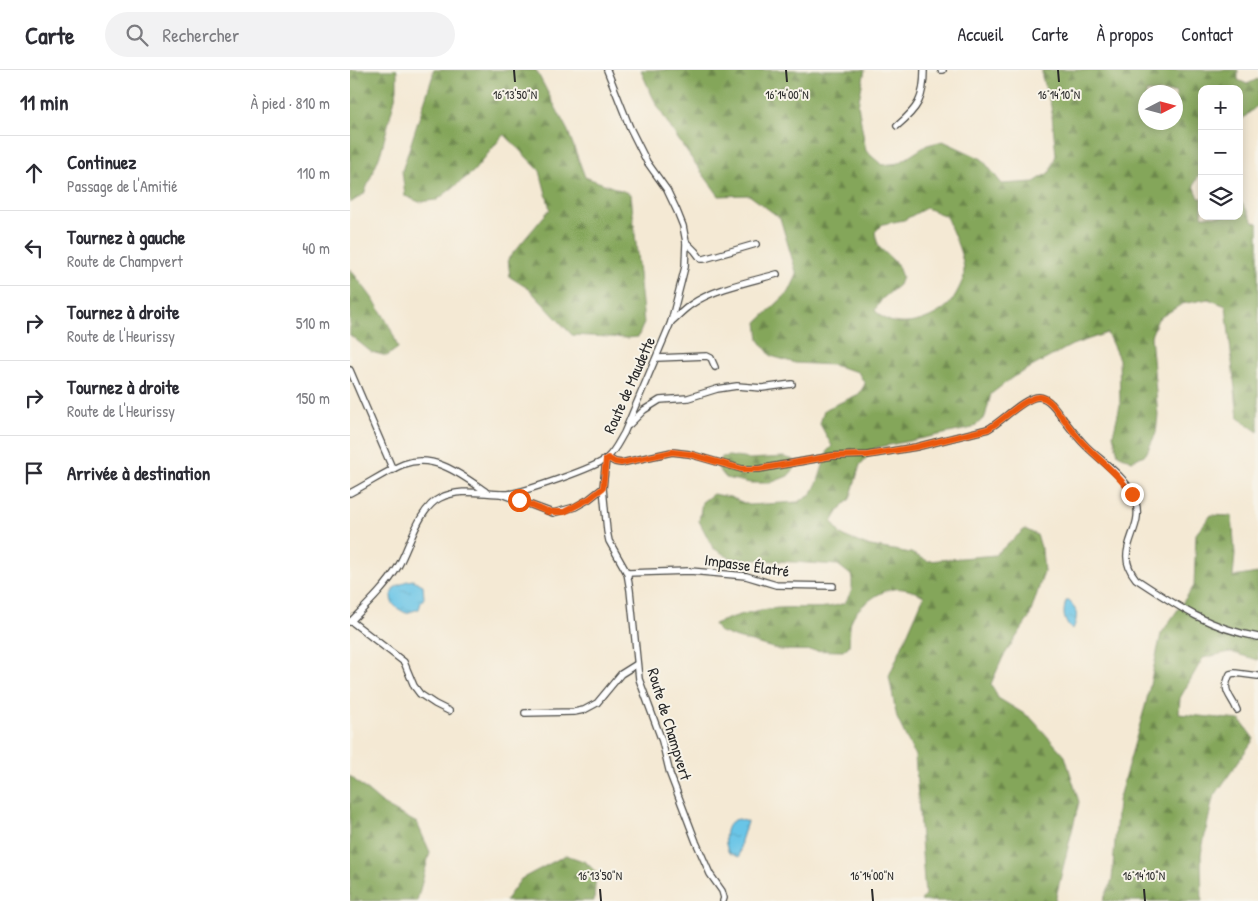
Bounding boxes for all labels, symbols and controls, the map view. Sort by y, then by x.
search box [105,12,455,57]
text: Carte [25,19,75,51]
icon: search [123,21,151,49]
text: Rechercher [163,22,239,48]
text: Accueil [957,22,1003,47]
text: Carte [1031,22,1069,47]
text: À propos [1097,22,1153,47]
text: Contact [1181,22,1233,47]
north arrow [1138,85,1183,130]
map controls [1198,85,1243,220]
button: + [1198,85,1243,130]
text: 16°13'50"N [493,86,537,103]
text: 16°14'00"N [765,86,809,103]
text: 16°14'10"N [1038,86,1080,103]
text: 11 min [20,88,69,117]
text: À pied · 810 m [250,92,330,114]
button: − [1198,130,1243,175]
text: Continuez [67,149,136,175]
icon: ahead [20,159,48,187]
text: 110 m [297,162,330,184]
text: Passage de l'Amitié [67,175,178,197]
button: layers [1198,175,1243,220]
text: Tournez à gauche [67,224,185,250]
icon: left [20,234,48,262]
text: 40 m [302,237,330,259]
text: Route de Champvert [67,250,183,272]
text: Tournez à droite [67,299,180,325]
icon: right [20,309,48,337]
text: 510 m [296,312,330,334]
text: Route de l'Heurissy [67,325,175,347]
street label: Route de Maudette [598,332,660,437]
text: Tournez à droite [67,374,180,400]
icon: right [20,384,48,412]
text: 150 m [296,387,330,409]
text: Route de l'Heurissy [67,400,175,422]
icon: arrive [20,459,48,487]
text: Arrivée à destination [67,460,210,486]
route end [1121,483,1144,506]
route start [508,489,531,512]
street label: Impasse Élatré [703,548,792,582]
street label: Route de Champvert [643,665,698,783]
text: 16°13'50"N [578,867,622,884]
text: 16°14'00"N [850,867,894,884]
text: 16°14'10"N [1123,867,1165,884]

